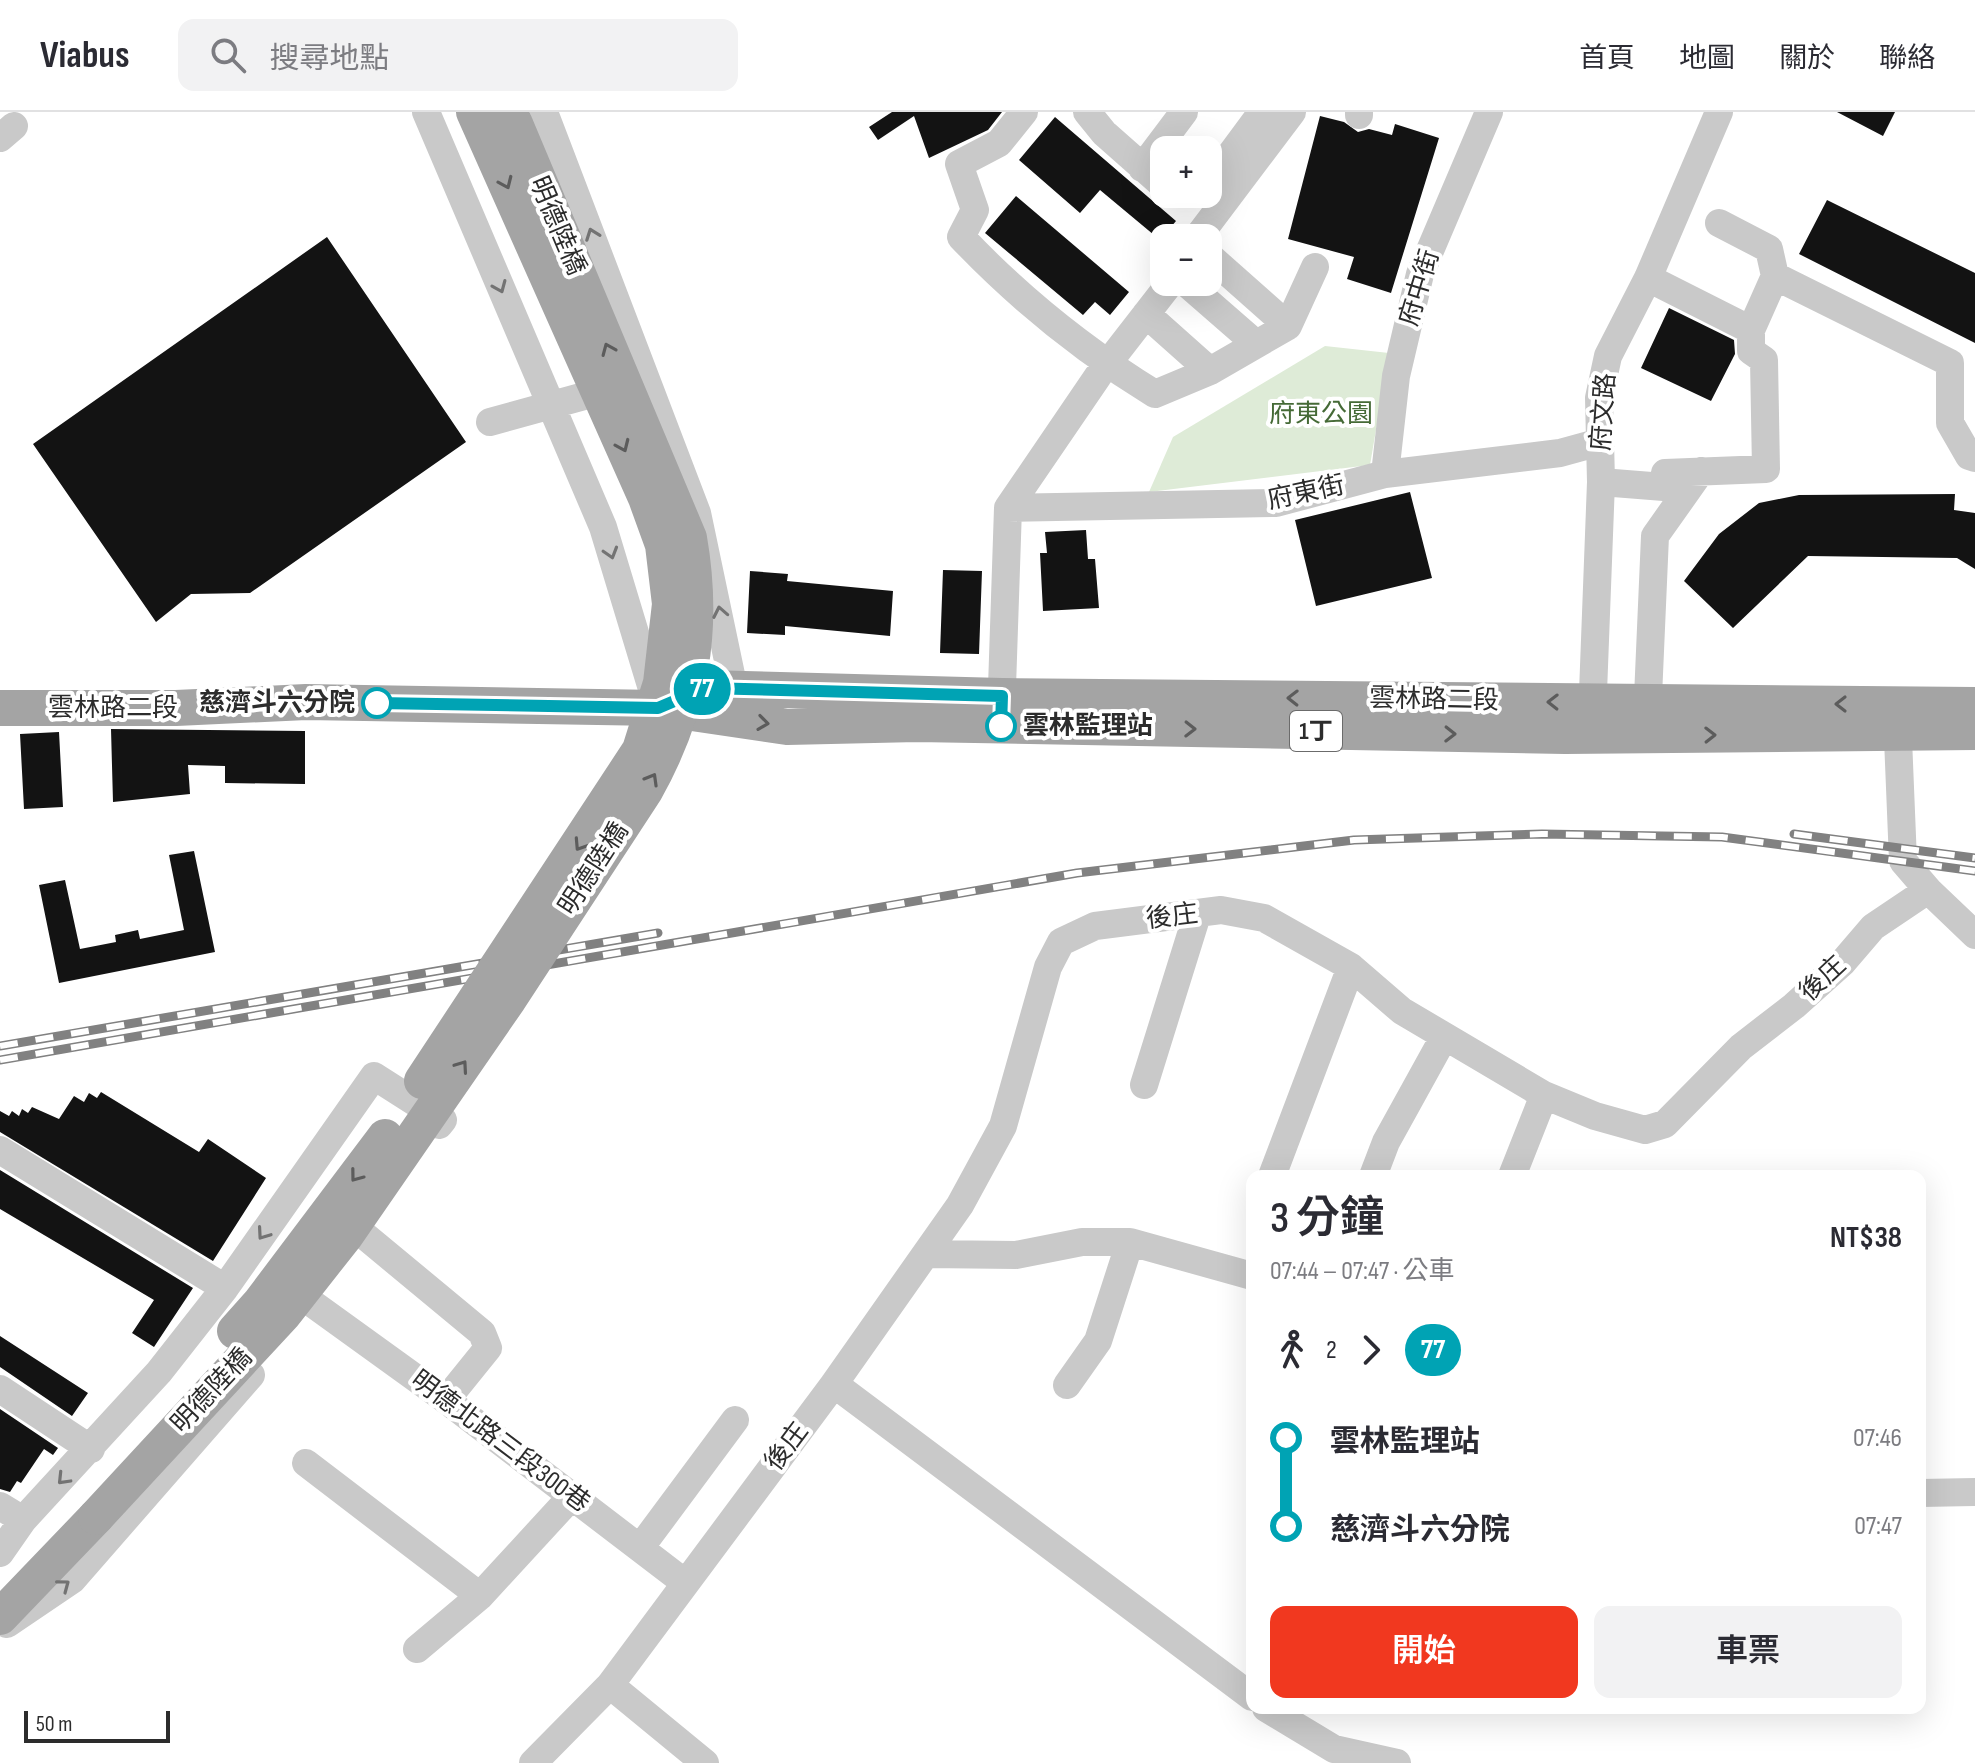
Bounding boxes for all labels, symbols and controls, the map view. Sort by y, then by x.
search box [178,19,738,91]
text: Viabus [40,33,130,78]
icon: search [206,33,250,77]
text: 搜尋地點 [270,41,390,77]
text: 首頁 [1579,42,1635,75]
text: 地圖 [1679,42,1735,75]
text: 關於 [1779,42,1835,75]
text: 聯絡 [1879,42,1935,75]
map controls [1150,136,1222,296]
button: + [1150,136,1222,208]
street label: 明德陸橋 [522,172,592,280]
one-way arrow [496,175,512,189]
button: − [1150,224,1222,296]
one-way arrow [585,228,602,242]
street label: 府中街 [1394,246,1446,330]
one-way arrow [491,279,507,293]
one-way arrow [602,343,618,357]
street label: 府文路 [1586,372,1622,452]
park label: 府東公園 [1269,399,1373,430]
one-way arrow [613,438,629,453]
street label: 府東街 [1265,470,1347,516]
one-way arrow [602,545,618,559]
one-way arrow [712,605,729,619]
line badge: 77 [666,663,738,715]
text: 77 [690,672,714,705]
street label: 雲林路二段 [1369,683,1499,717]
place label: 慈濟斗六分院 [199,688,355,719]
marker: 慈濟斗六分院 [362,688,392,718]
one-way arrow [1286,689,1299,707]
street label: 雲林路二段 [48,693,178,724]
one-way arrow [1546,693,1559,711]
one-way arrow [1834,695,1847,713]
marker: 雲林監理站 [986,711,1016,741]
place label: 雲林監理站 [1023,711,1153,742]
road number: 1丁 [1290,711,1342,751]
one-way arrow [756,714,770,731]
one-way arrow [1184,720,1197,738]
one-way arrow [1444,725,1457,743]
one-way arrow [1704,726,1717,743]
one-way arrow [642,773,658,788]
street label: 明德陸橋 [553,817,635,921]
one-way arrow [574,836,589,850]
street label: 後庄 [1144,898,1200,936]
street label: 後庄 [1793,950,1853,1008]
one-way arrow [452,1061,467,1075]
one-way arrow [351,1167,366,1182]
text: 3 分鐘 [1270,1192,1384,1245]
text: NT$38 [1830,1220,1902,1256]
one-way arrow [258,1226,273,1240]
text: 07:44 – 07:47 · 公車 [1270,1256,1454,1287]
icon: walk [1270,1328,1314,1372]
icon: forward [1349,1328,1393,1372]
text: 77 [1421,1333,1445,1366]
text: 2 [1326,1335,1337,1366]
street label: 明德陸橋 [165,1342,259,1440]
street label: 明德北路三段300巷 [404,1365,596,1519]
street label: 後庄 [759,1417,815,1477]
text: 07:46 [1853,1423,1902,1454]
text: 雲林監理站 [1330,1424,1480,1460]
one-way arrow [58,1470,73,1484]
text: 07:47 [1854,1511,1902,1542]
text: 慈濟斗六分院 [1330,1512,1510,1548]
one-way arrow [55,1580,70,1594]
button: 開始 [1270,1606,1578,1698]
button: 車票 [1594,1606,1902,1698]
scale bar [24,1707,170,1743]
text: 50 m [36,1711,72,1738]

